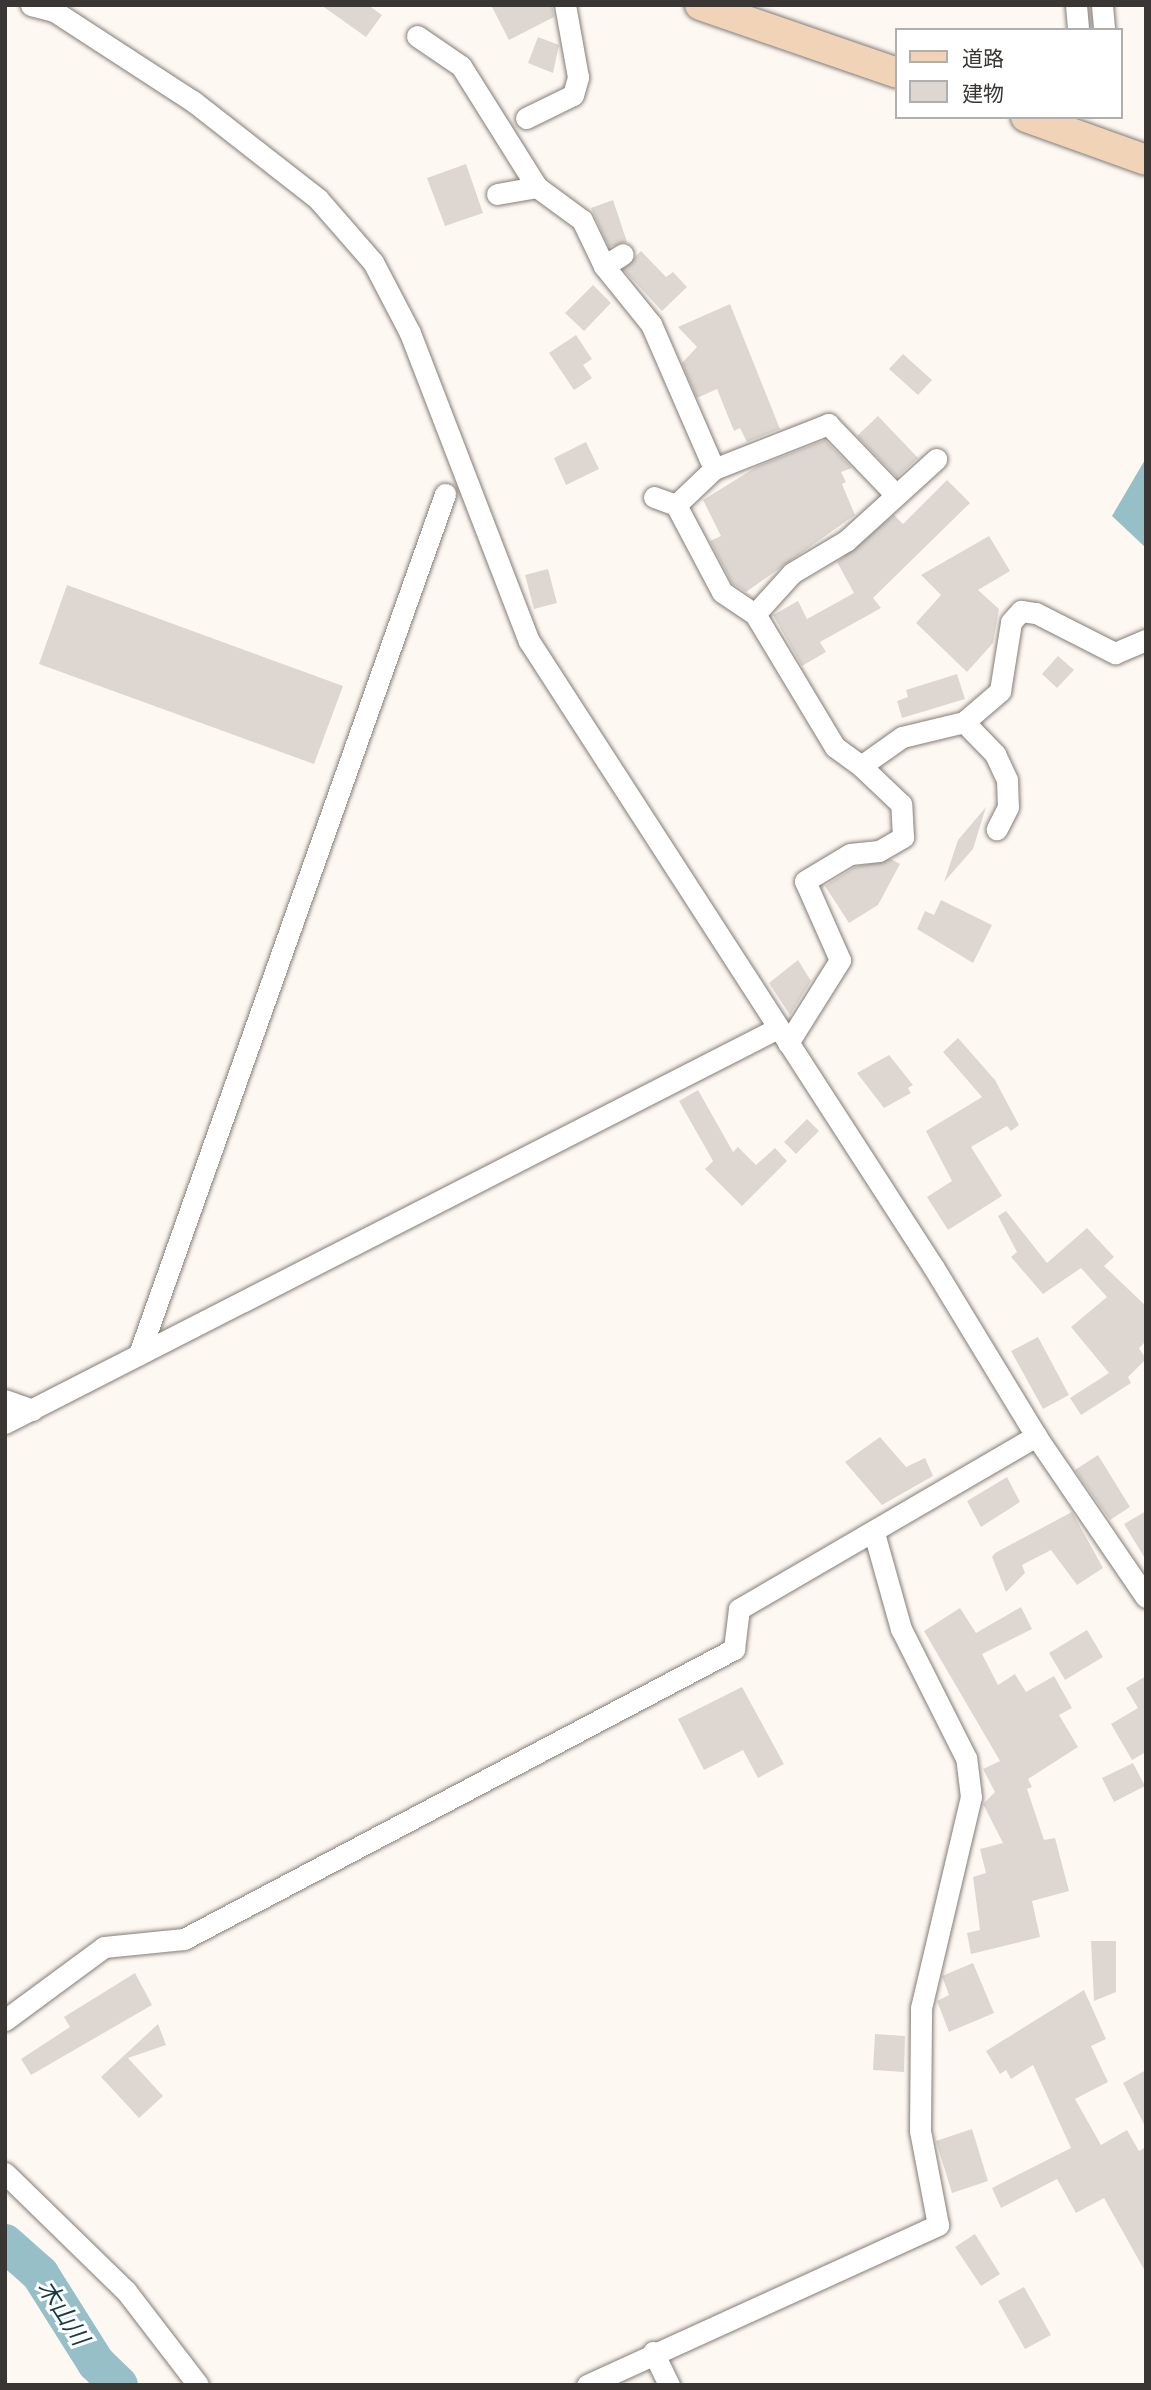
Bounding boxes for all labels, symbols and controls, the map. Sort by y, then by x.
legend [895,28,1123,119]
text: 道路 [962,45,1004,70]
text: 建物 [962,80,1004,105]
water label: 木山川 [32,2274,96,2350]

